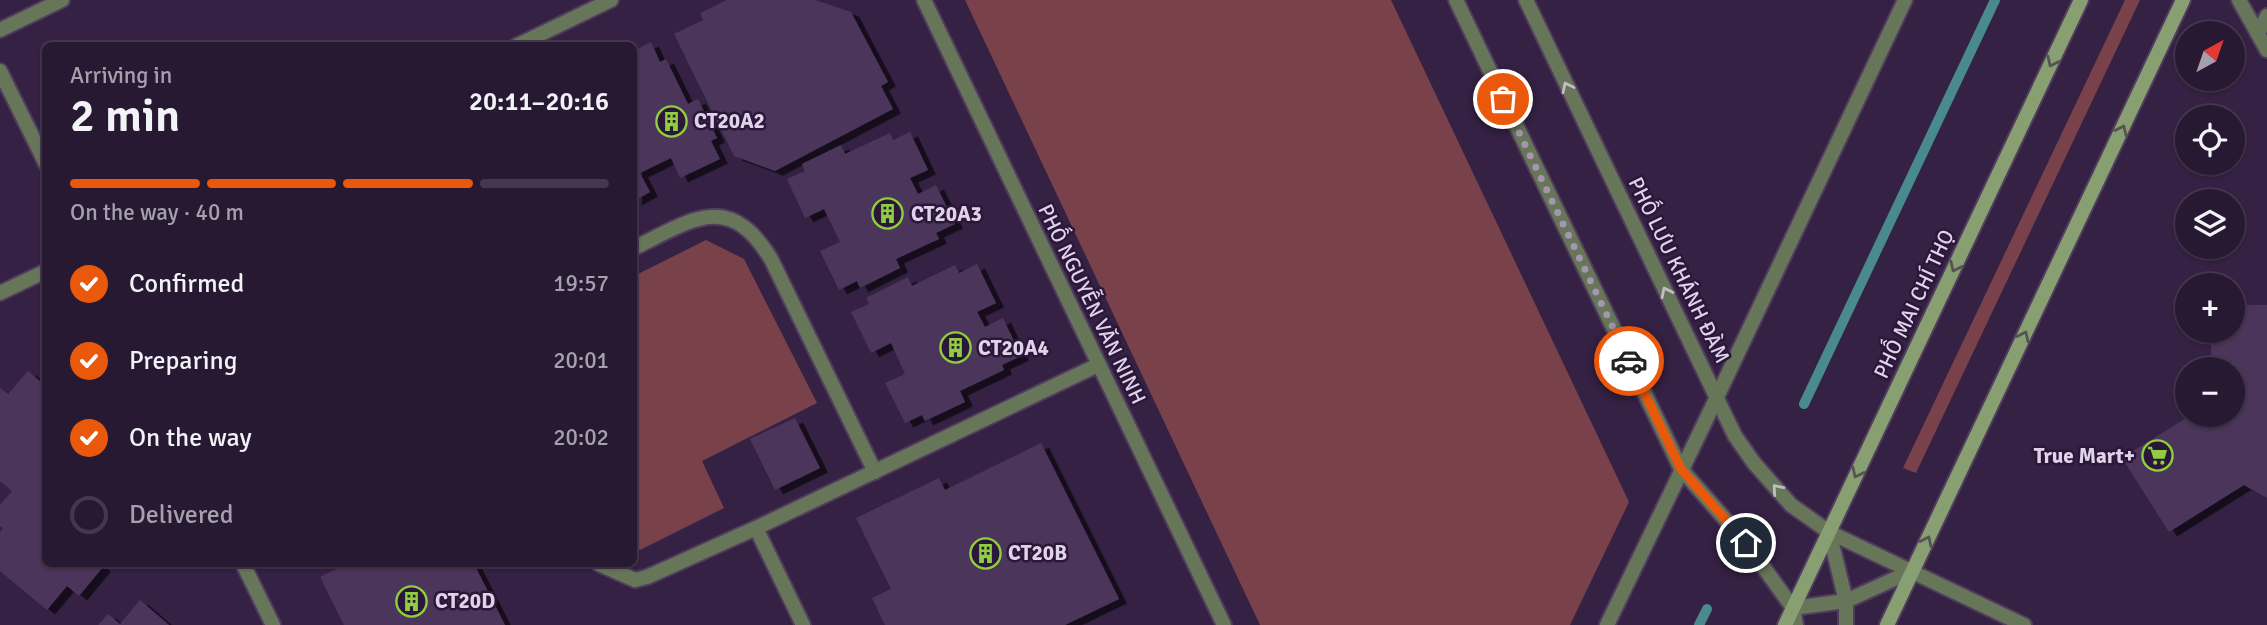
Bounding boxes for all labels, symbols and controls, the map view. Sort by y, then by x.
north arrow [2175,21,2245,91]
map controls [2175,21,2245,427]
one-way arrow [2046,55,2060,67]
text: Arriving in [70,61,172,90]
pin [1473,69,1533,129]
icon: bag [1484,80,1522,118]
one-way arrow [1562,82,1576,94]
text: 20:11–20:16 [469,86,609,118]
text: 2 min [70,88,180,144]
building icon: CT20A2 [654,104,688,138]
button: locate [2175,105,2245,175]
place label: CT20A2 [694,108,765,134]
one-way arrow [2113,125,2127,137]
street label: PHỐ LƯU KHÁNH ĐÀM [1623,171,1739,367]
button: layers [2175,189,2245,259]
building icon: CT20A3 [871,197,905,231]
text: On the way · 40 m [70,198,244,227]
street label: PHỐ NGUYỄN VĂN NINH [1032,198,1155,408]
place label: CT20A3 [911,201,982,227]
street label: PHỐ MAI CHÍ THỌ [1865,224,1960,382]
one-way arrow [1949,260,1963,272]
icon: check [70,265,108,303]
text: Confirmed [129,268,244,300]
text: 19:57 [553,269,609,298]
button: + [2175,273,2245,343]
one-way arrow [1660,287,1674,299]
courier [1594,326,1664,396]
building icon: CT20A4 [938,331,972,365]
one-way arrow [2016,331,2030,343]
place label: CT20A4 [978,335,1049,361]
icon: check [70,342,108,380]
icon: car [1610,342,1648,380]
text: Preparing [129,345,237,377]
text: 20:01 [553,346,609,375]
button: − [2175,357,2245,427]
icon: check [70,419,108,457]
text: On the way [129,422,252,454]
text: 20:02 [553,423,609,452]
supermarket icon: True Mart+ [2141,439,2175,473]
place label: True Mart+ [2034,443,2135,469]
one-way arrow [1851,466,1865,478]
one-way arrow [1773,484,1785,497]
text: Delivered [129,499,234,531]
pin [1716,513,1776,573]
icon: home [1727,524,1765,562]
building icon: CT20B [968,536,1002,570]
one-way arrow [1918,536,1932,548]
place label: CT20B [1008,540,1067,566]
building icon: CT20D [395,584,429,618]
place label: CT20D [435,588,495,614]

